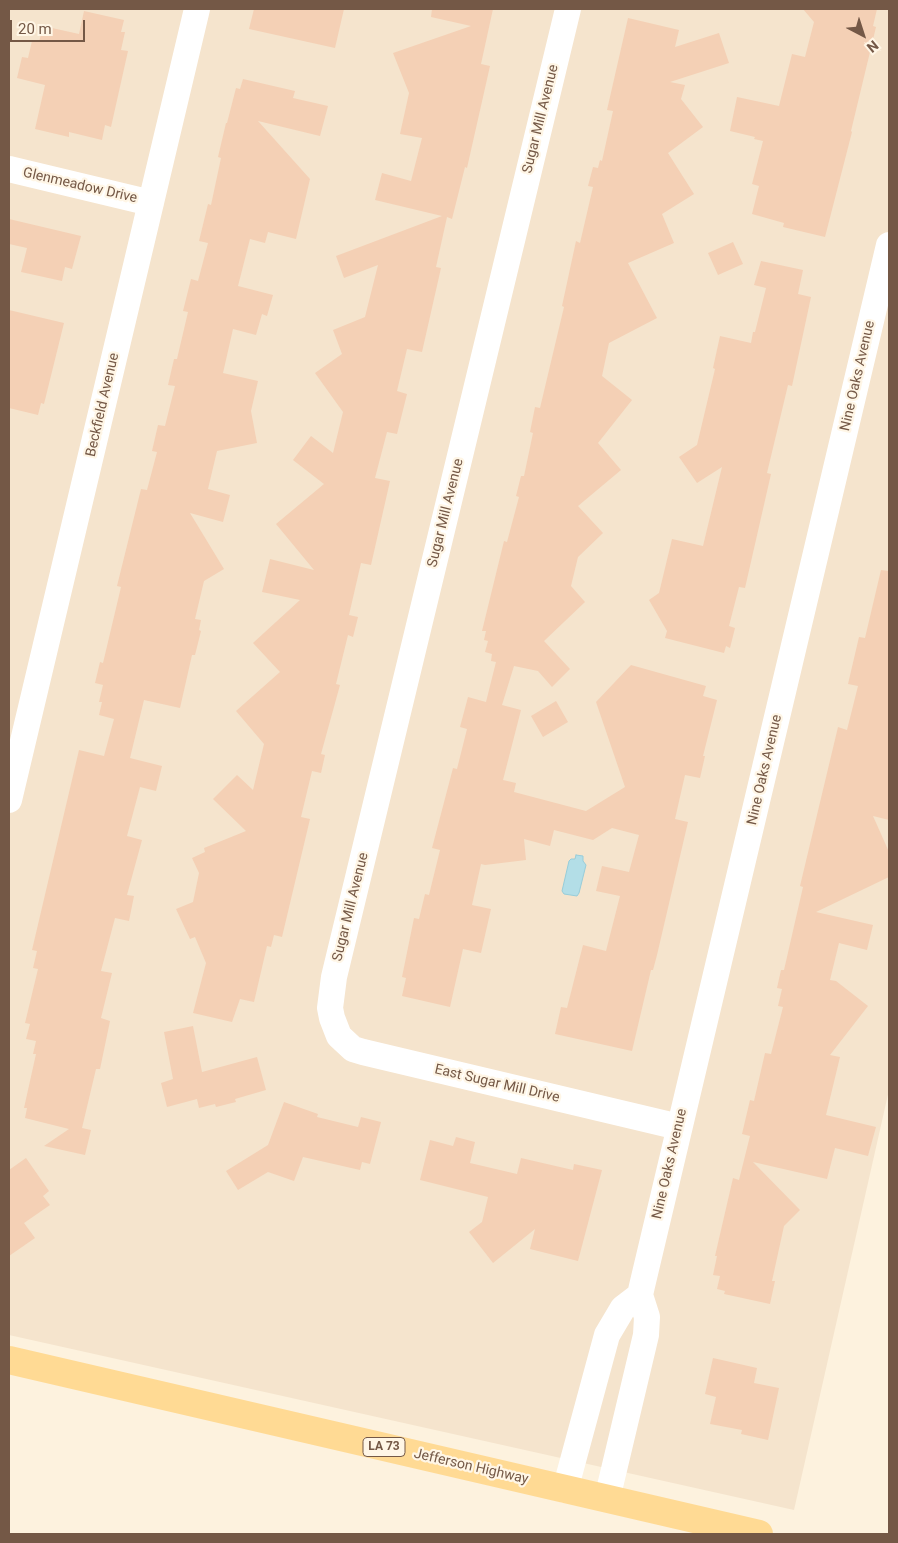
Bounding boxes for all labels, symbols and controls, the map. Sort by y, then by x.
scale bar [12,10,88,42]
north arrow [838,10,888,60]
text: 20 m [18,20,52,38]
text: N [864,37,882,56]
street label: Sugar Mill Avenue [519,63,563,175]
street label: Glenmeadow Drive [21,165,139,207]
street label: Nine Oaks Avenue [837,319,879,433]
street label: Beckfield Avenue [83,351,123,459]
street label: Sugar Mill Avenue [424,457,468,569]
street label: Nine Oaks Avenue [744,713,786,827]
street label: Sugar Mill Avenue [329,851,373,963]
street label: East Sugar Mill Drive [433,1061,561,1107]
street label: Nine Oaks Avenue [649,1107,691,1221]
road number: LA 73 [363,1438,405,1456]
street label: Jefferson Highway [412,1446,530,1488]

